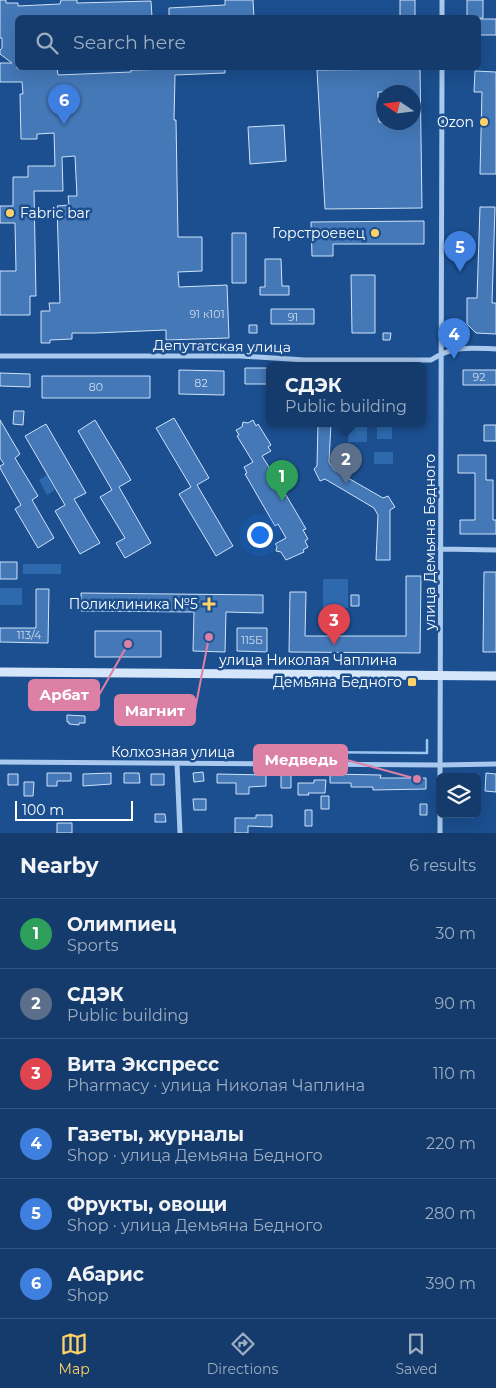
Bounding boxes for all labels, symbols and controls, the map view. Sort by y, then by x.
search box [15,15,481,70]
icon: search [33,29,61,57]
text: Search here [73,31,186,54]
pin: 6 [48,84,80,125]
north arrow [376,85,421,130]
place label: Ozon [437,113,474,131]
marker: Ozon [478,116,490,128]
place label: Fabric bar [20,204,91,222]
marker: Fabric bar [4,207,16,219]
place label: Горстроевец [272,224,365,242]
marker: Горстроевец [369,227,381,239]
pin: 5 [444,231,476,272]
house number: 91 к101 [189,307,225,321]
house number: 91 [288,310,298,324]
pin: 4 [438,318,470,359]
street label: Депутатская улица [153,336,291,356]
popup [266,362,426,427]
house number: 92 [473,370,485,384]
text: СДЭК [285,374,342,397]
house number: 82 [194,376,208,390]
house number: 80 [89,380,103,394]
text: Public building [285,397,407,416]
pin: 2 [330,443,362,484]
street label: улица Демьяна Бедного [421,454,439,631]
pin: 1 [266,460,298,501]
your location [247,522,273,548]
place label: Поликлиника №5 [69,595,198,613]
marker: Поликлиника №5 [202,597,216,611]
pin: 3 [318,604,350,645]
house number: 113/4 [17,628,42,642]
house number: 115Б [241,633,263,647]
street label: улица Николая Чаплина [218,651,397,669]
place label: Демьяна Бедного [273,673,402,691]
marker: Демьяна Бедного [406,676,418,688]
callout: Арбат [29,680,99,710]
text: Арбат [39,685,89,704]
callout: Магнит [115,695,195,725]
text: Магнит [125,701,185,720]
street label: Колхозная улица [111,743,235,761]
callout: Медведь [254,745,347,775]
text: Медведь [264,750,338,769]
map controls [436,773,481,818]
button: layers [436,773,481,818]
scale bar [15,798,132,821]
text: 100 m [22,801,64,819]
text: Nearby [20,853,99,878]
text: 6 results [409,856,476,875]
text: Олимпиец [67,913,176,936]
text: 1 [33,924,39,943]
text: 30 m [435,924,476,943]
text: Sports [67,936,119,955]
text: СДЭК [67,983,124,1006]
text: 2 [31,994,41,1013]
text: 90 m [434,994,476,1013]
text: Public building [67,1006,189,1025]
text: Вита Экспресс [67,1053,219,1076]
text: 3 [31,1064,41,1083]
text: 110 m [433,1064,476,1083]
text: Pharmacy · улица Николая Чаплина [67,1076,365,1095]
text: Газеты, журналы [67,1123,244,1146]
text: 4 [30,1134,42,1153]
text: 220 m [426,1134,476,1153]
text: Shop · улица Демьяна Бедного [67,1146,323,1165]
text: Фрукты, овощи [67,1193,227,1216]
text: 5 [31,1204,41,1223]
text: 280 m [425,1204,476,1223]
text: Shop · улица Демьяна Бедного [67,1216,323,1235]
text: Абарис [67,1263,144,1286]
text: 6 [31,1274,41,1293]
text: 390 m [425,1274,476,1293]
text: Shop [67,1286,109,1305]
tab: Map [59,1330,90,1378]
tab: Directions [207,1330,278,1378]
tab: Saved [395,1330,437,1378]

